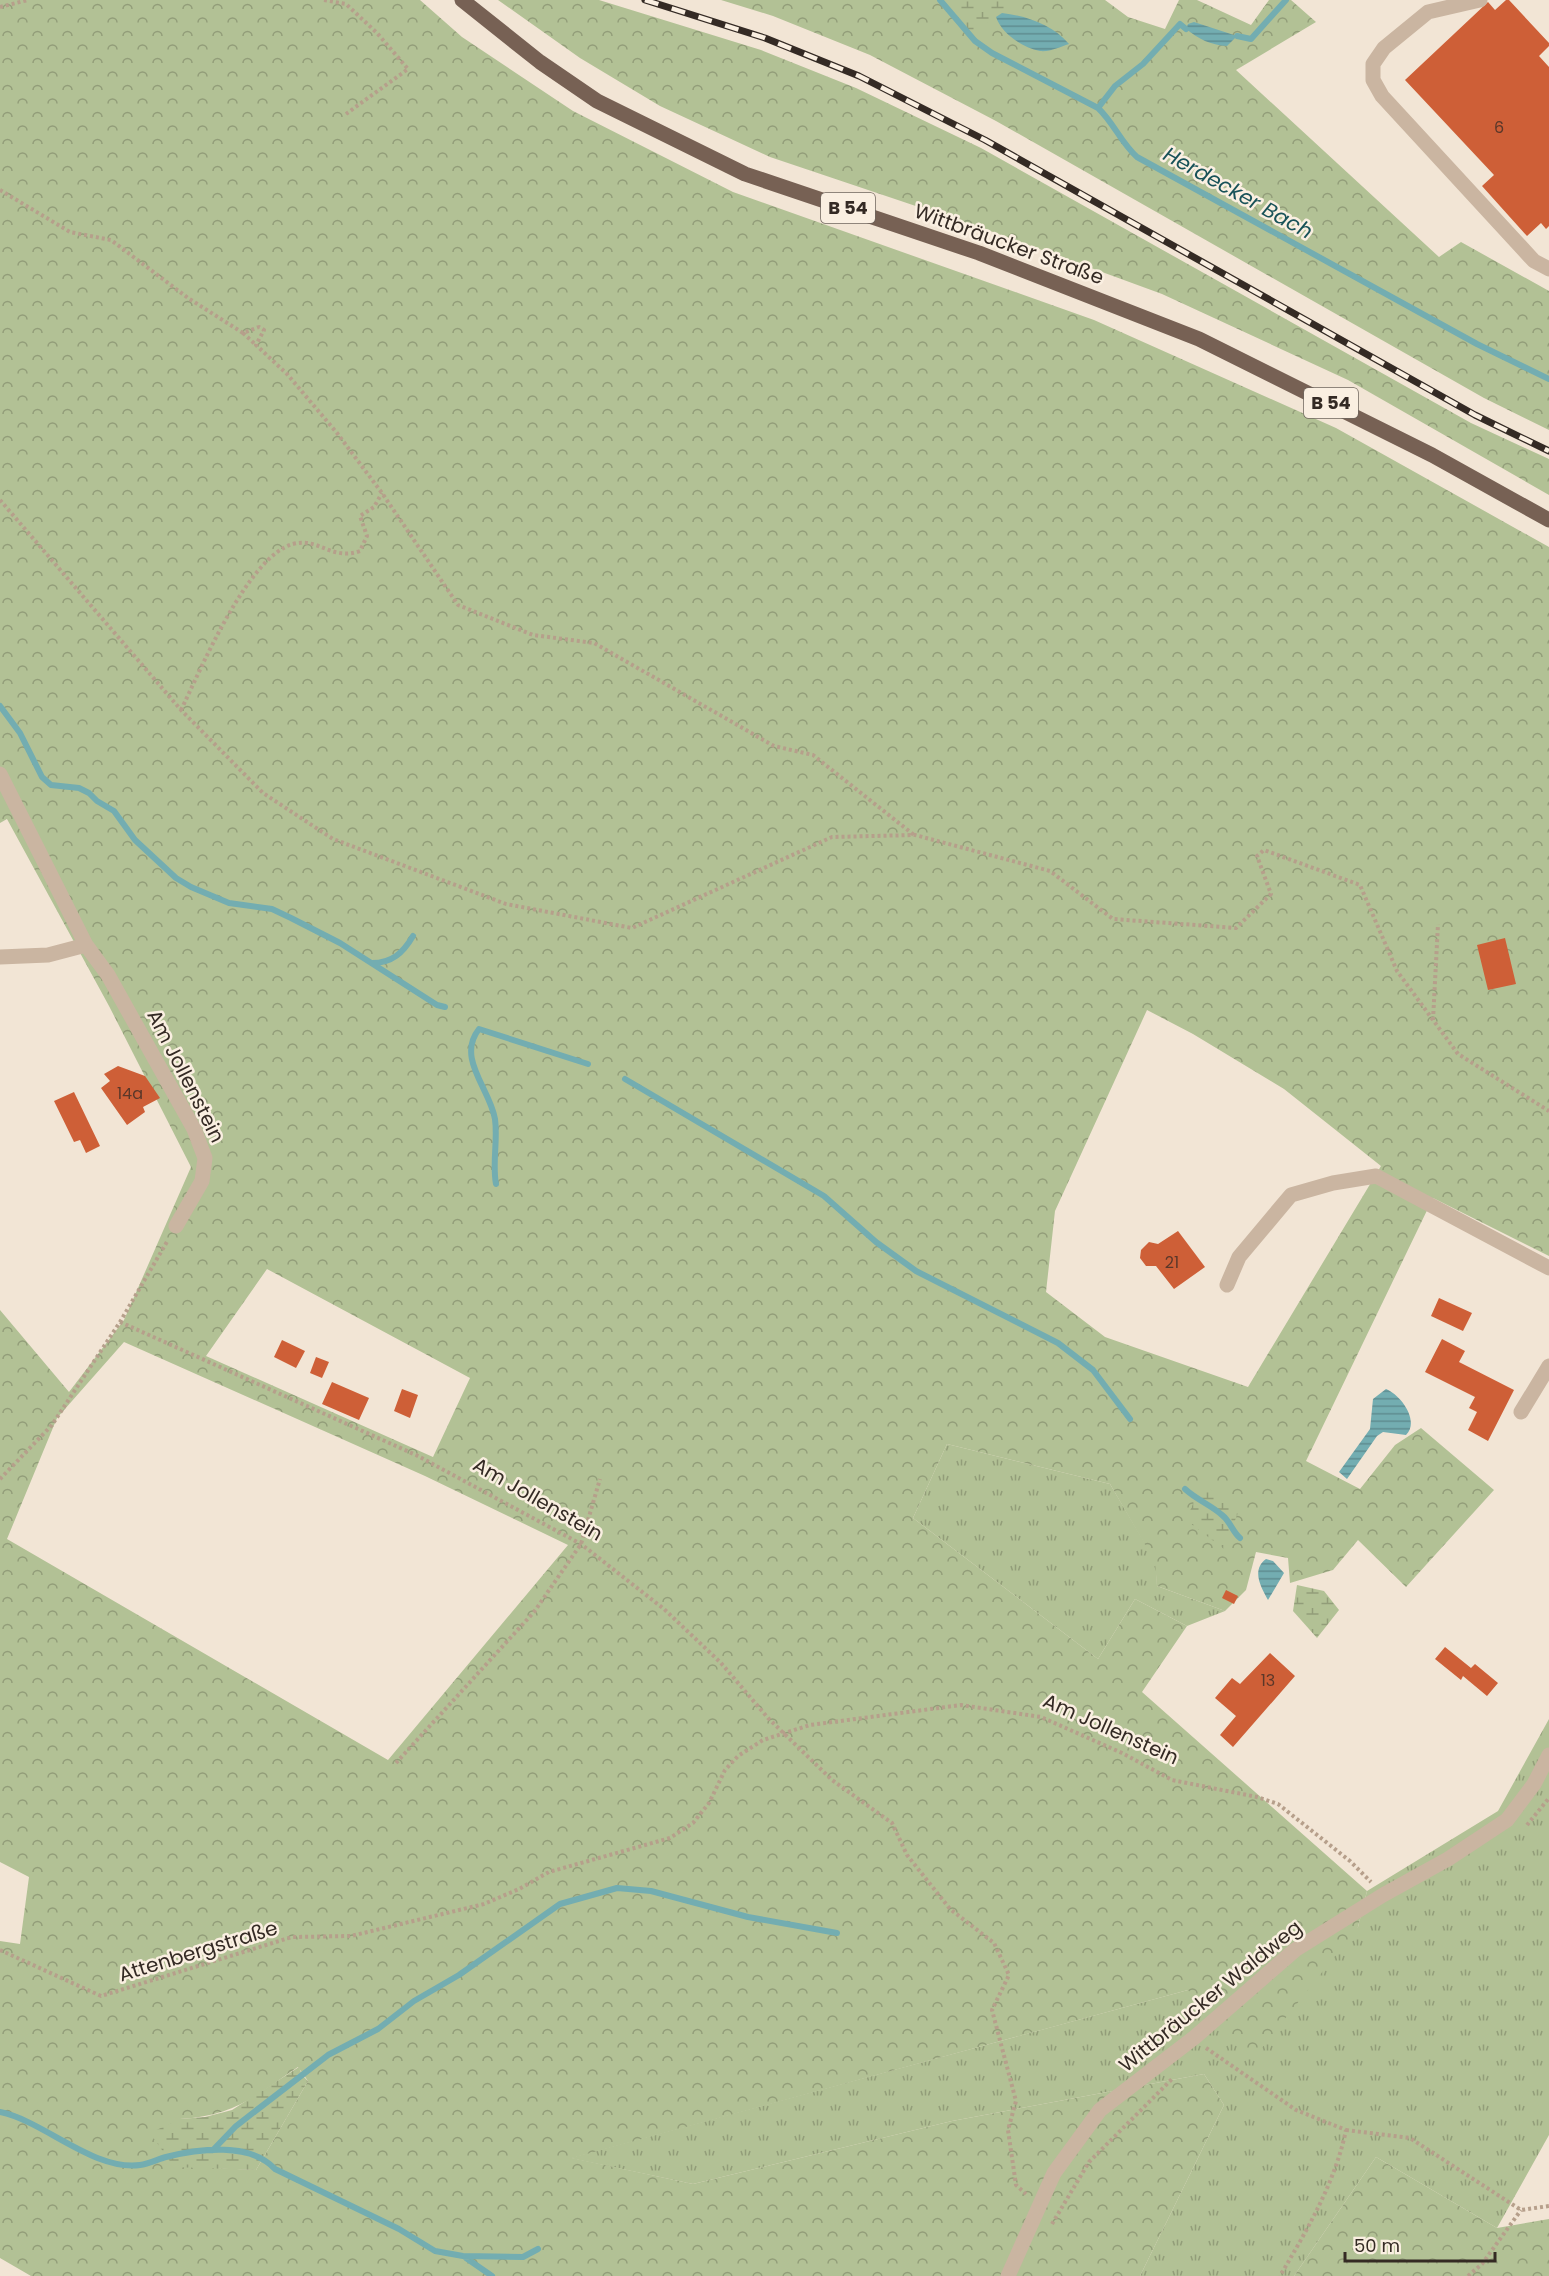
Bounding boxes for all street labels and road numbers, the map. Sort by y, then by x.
road number: B 54 [821,193,875,223]
street label: Wittbräucker Straße [910,197,1108,291]
road number: B 54 [1304,388,1358,418]
street label: Am Jollenstein [140,1005,232,1147]
street label: Am Jollenstein [468,1450,608,1548]
street label: Am Jollenstein [1039,1687,1183,1771]
street label: Wittbräucker Waldweg [1113,1913,1307,2079]
street label: Attenbergstraße [115,1914,281,1988]

